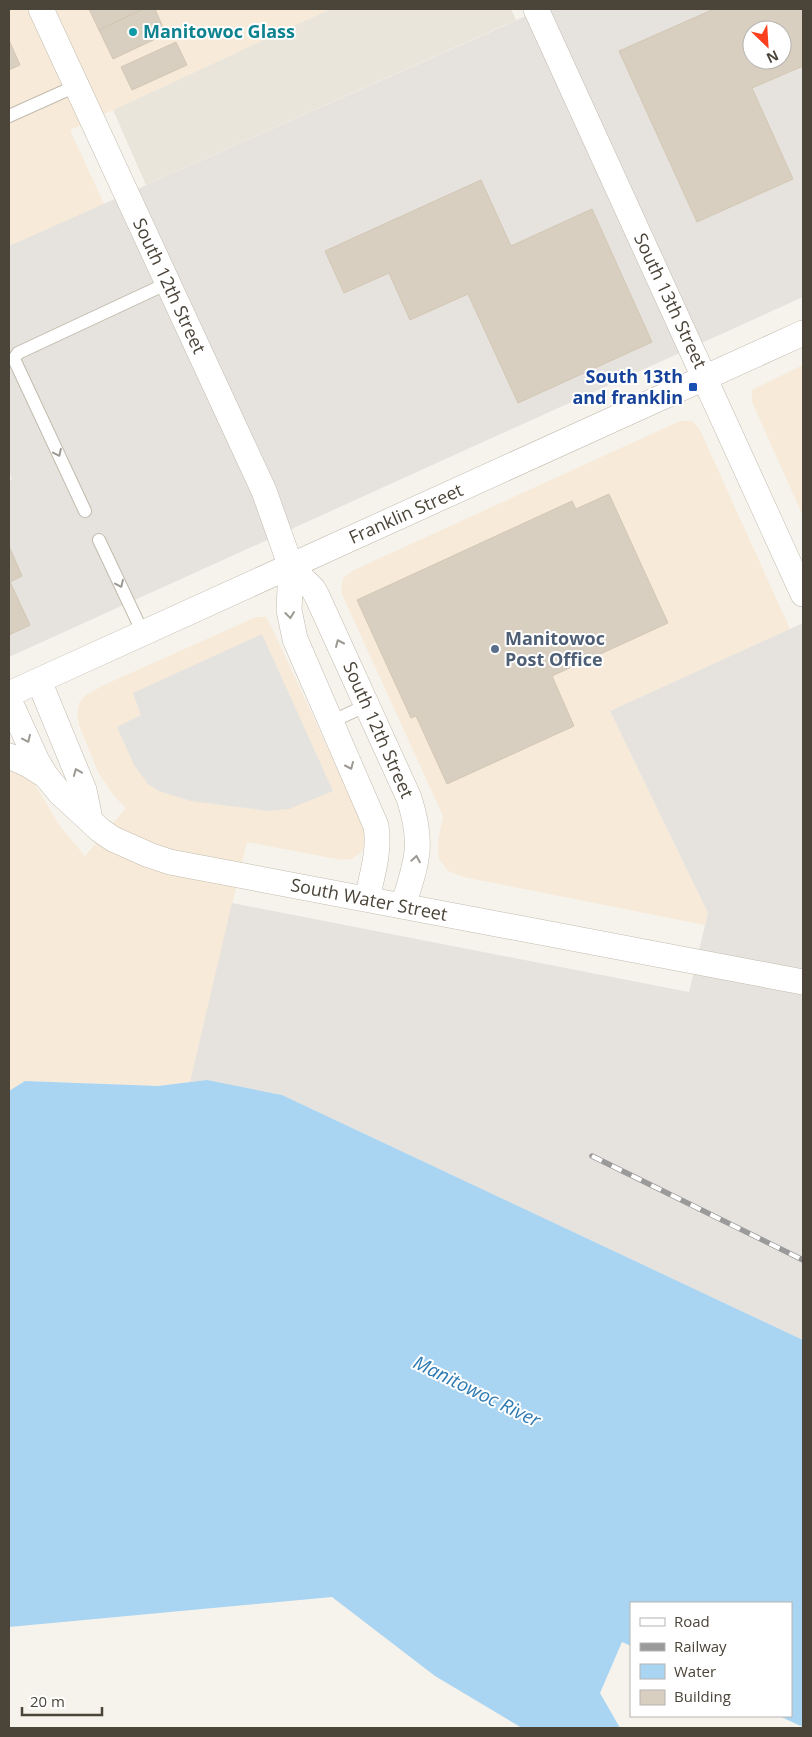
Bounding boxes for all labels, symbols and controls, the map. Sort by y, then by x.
place label: Manitowoc Glass [143,19,295,43]
north arrow [742,20,792,70]
marker: Manitowoc Glass [127,26,139,38]
text: N [764,46,782,68]
street label: South 12th Street [128,214,212,357]
street label: South 13th Street [629,229,713,372]
place label: South 13th and franklin [572,364,683,409]
marker: South 13th and franklin [687,381,699,393]
one-way arrow [52,448,62,457]
street label: Franklin Street [345,477,466,549]
one-way arrow [114,579,124,588]
one-way arrow [284,611,295,619]
place label: Manitowoc Post Office [505,626,605,671]
one-way arrow [335,639,346,648]
marker: Manitowoc Post Office [489,643,501,655]
street label: South 12th Street [338,658,420,802]
one-way arrow [20,734,31,743]
one-way arrow [344,761,355,770]
one-way arrow [73,768,84,777]
one-way arrow [411,855,421,864]
street label: South Water Street [289,872,450,926]
water label: Manitowoc River [409,1349,546,1434]
legend [630,1602,792,1717]
text: Road [674,1611,710,1631]
text: Railway [674,1636,727,1656]
text: Water [674,1661,716,1681]
scale bar [22,1684,102,1716]
text: Building [674,1686,731,1706]
text: 20 m [30,1691,65,1711]

